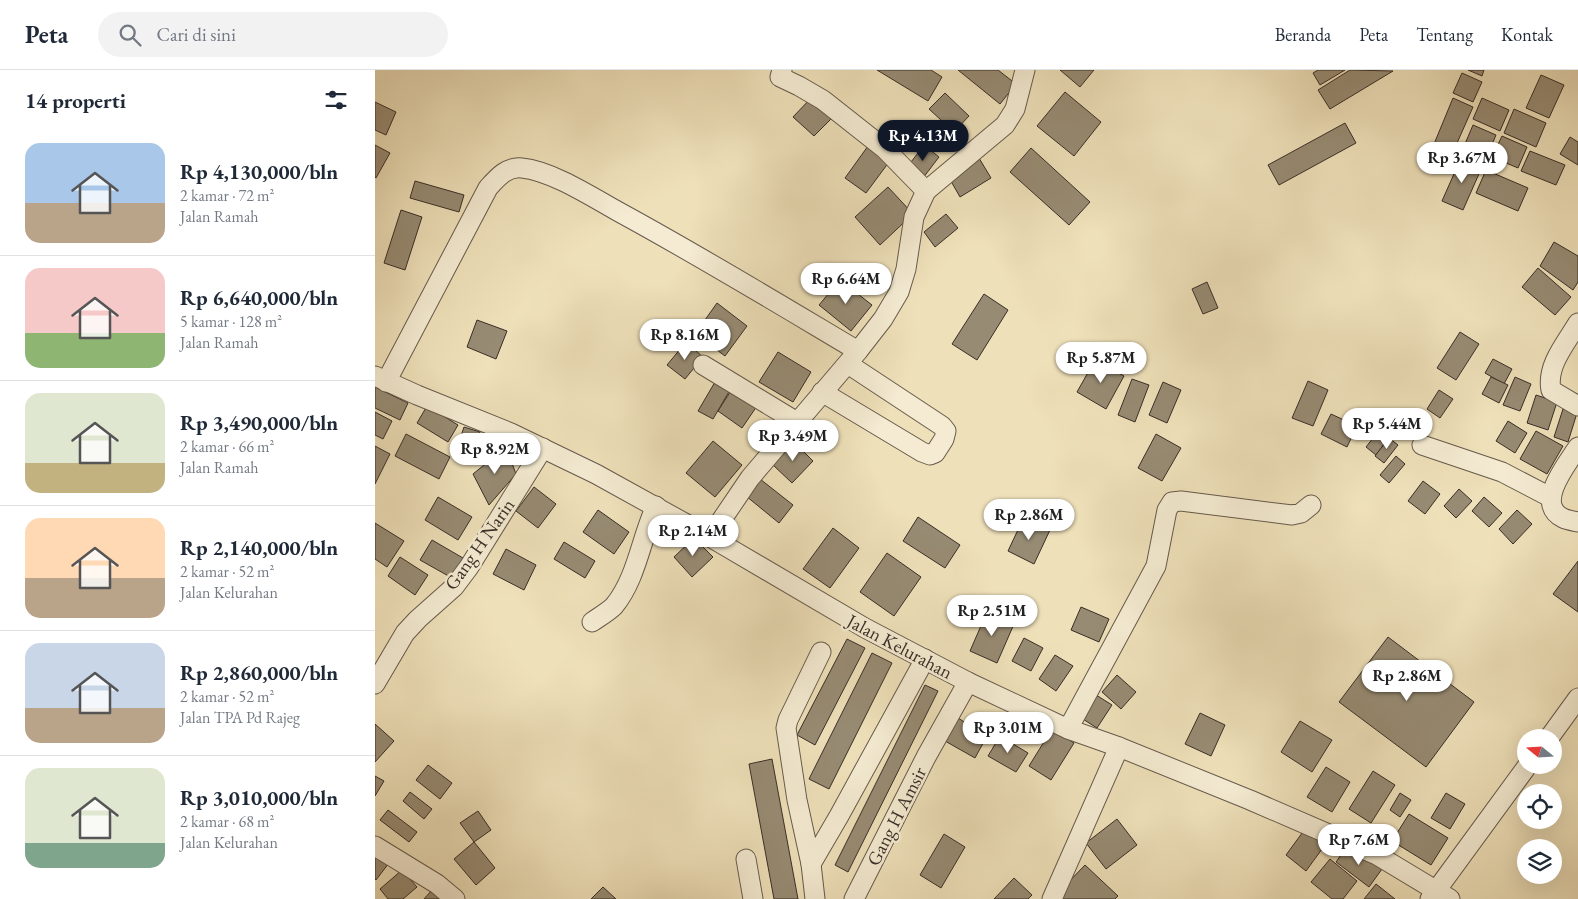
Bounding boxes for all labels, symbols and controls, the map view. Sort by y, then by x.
search box [98,12,448,57]
text: Peta [25,19,68,50]
icon: search [116,21,144,49]
text: Cari di sini [156,22,236,47]
text: Beranda [1275,23,1331,46]
text: Peta [1359,23,1388,46]
text: Tentang [1416,23,1473,46]
text: Kontak [1501,23,1553,46]
icon: filters [322,86,350,114]
text: 14 properti [25,87,126,114]
pin: Rp 4.13M [871,119,975,162]
text: Rp 4.13M [889,125,957,146]
pin: Rp 3.67M [1410,142,1514,184]
text: Rp 3.67M [1428,147,1496,168]
text: Rp 4,130,000/bln [180,158,338,185]
icon: home [65,163,125,223]
text: 2 kamar · 72 m² [180,185,274,206]
text: Jalan Ramah [180,206,259,227]
pin: Rp 6.64M [794,262,898,305]
text: Rp 6.64M [812,268,880,289]
text: Rp 6,640,000/bln [180,284,338,311]
icon: home [65,288,125,348]
text: 5 kamar · 128 m² [180,311,282,332]
pin: Rp 8.16M [633,318,737,361]
text: Rp 8.16M [651,324,719,345]
text: Jalan Ramah [180,332,259,353]
pin: Rp 5.87M [1049,342,1153,384]
text: Rp 5.87M [1067,347,1135,368]
pin: Rp 5.44M [1335,408,1439,450]
text: Rp 3,490,000/bln [180,409,338,436]
icon: home [65,413,125,473]
text: Rp 5.44M [1353,413,1421,434]
pin: Rp 3.49M [741,420,845,462]
text: Rp 3.49M [759,425,827,446]
pin: Rp 8.92M [443,432,547,475]
text: 2 kamar · 66 m² [180,436,274,457]
text: Rp 8.92M [461,438,529,459]
text: Jalan Ramah [180,457,259,478]
street label: Gang H Narin [439,494,520,595]
pin: Rp 2.86M [977,498,1081,541]
text: Rp 2.86M [995,504,1063,525]
pin: Rp 2.14M [641,514,745,557]
text: Rp 2.14M [659,520,727,541]
text: Rp 2,140,000/bln [180,534,338,561]
icon: home [65,538,125,598]
text: 2 kamar · 52 m² [180,561,274,582]
text: Jalan Kelurahan [180,582,278,603]
pin: Rp 2.51M [940,594,1044,637]
text: Rp 2.51M [958,600,1026,621]
street label: Jalan Kelurahan [841,607,957,685]
text: Rp 2,860,000/bln [180,659,338,686]
pin: Rp 2.86M [1355,660,1459,702]
icon: home [65,663,125,723]
text: Rp 2.86M [1373,665,1441,686]
text: 2 kamar · 52 m² [180,686,274,707]
text: Jalan TPA Pd Rajeg [180,707,300,728]
pin: Rp 3.01M [956,712,1060,754]
text: Rp 3.01M [974,717,1042,738]
north arrow [1517,729,1563,774]
map controls [1517,729,1562,884]
street label: Gang H Amsir [861,762,932,870]
text: Rp 3,010,000/bln [180,784,338,811]
button: locate [1517,784,1562,829]
icon: home [65,788,125,848]
text: 2 kamar · 68 m² [180,811,274,832]
pin: Rp 7.6M [1313,824,1405,866]
text: Rp 7.6M [1329,829,1389,850]
text: Jalan Kelurahan [180,832,278,853]
button: layers [1517,839,1562,884]

